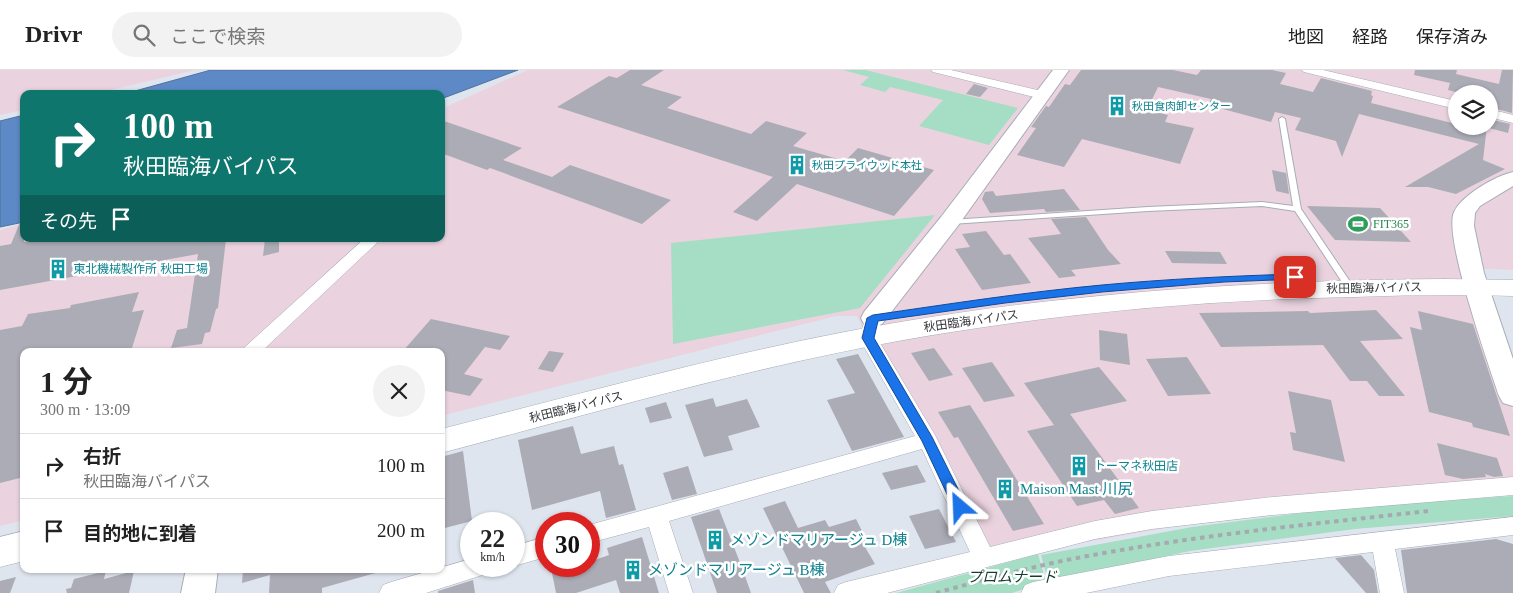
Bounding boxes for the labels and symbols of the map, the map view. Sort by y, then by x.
building icon: 秋田食肉卸センター [1106,95,1128,117]
place label: 秋田食肉卸センター [1132,100,1231,112]
building icon: 秋田プライウッド本社 [786,154,808,176]
place label: 秋田プライウッド本社 [812,159,922,171]
sports icon: FIT365 [1347,213,1369,235]
place label: FIT365 [1373,217,1409,231]
pin [1274,256,1316,298]
building icon: 東北機械製作所 秋田工場 [47,258,69,280]
place label: 東北機械製作所 秋田工場 [73,262,208,276]
street label: 秋田臨海バイパス [1326,280,1422,296]
street label: 秋田臨海バイパス [923,307,1019,335]
street label: 秋田臨海バイパス [528,389,624,425]
building icon: トーマネ秋田店 [1068,455,1090,477]
place label: トーマネ秋田店 [1094,459,1178,473]
building icon: Maison Mast 川尻 [994,478,1016,500]
position arrow [933,480,985,532]
place label: Maison Mast 川尻 [1020,481,1133,497]
speed limit sign: 30 [535,512,600,577]
building icon: メゾンドマリアージュ D棟 [704,529,726,551]
place label: メゾンドマリアージュ D棟 [730,531,907,548]
building icon: メゾンドマリアージュ B棟 [622,559,644,581]
place label: メゾンドマリアージュ B棟 [648,561,825,578]
park label: プロムナード [967,569,1058,585]

